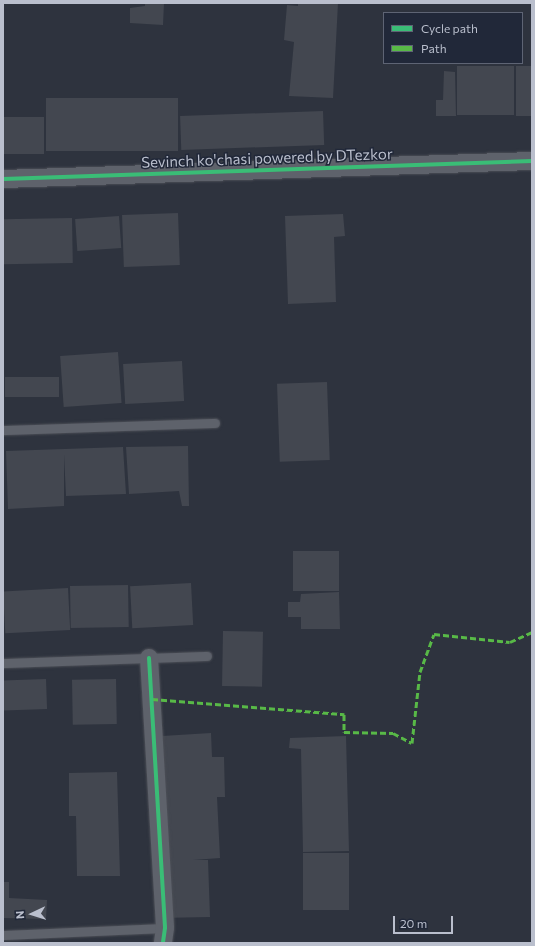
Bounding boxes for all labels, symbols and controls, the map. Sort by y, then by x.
legend [383,12,523,64]
text: Cycle path [421,21,478,35]
text: Path [421,41,447,55]
street label: Sevinch ko'chasi powered by DTezkor [141,145,393,171]
north arrow [12,894,52,934]
scale bar [395,908,455,934]
text: N [13,910,26,919]
text: 20 m [400,916,427,930]

